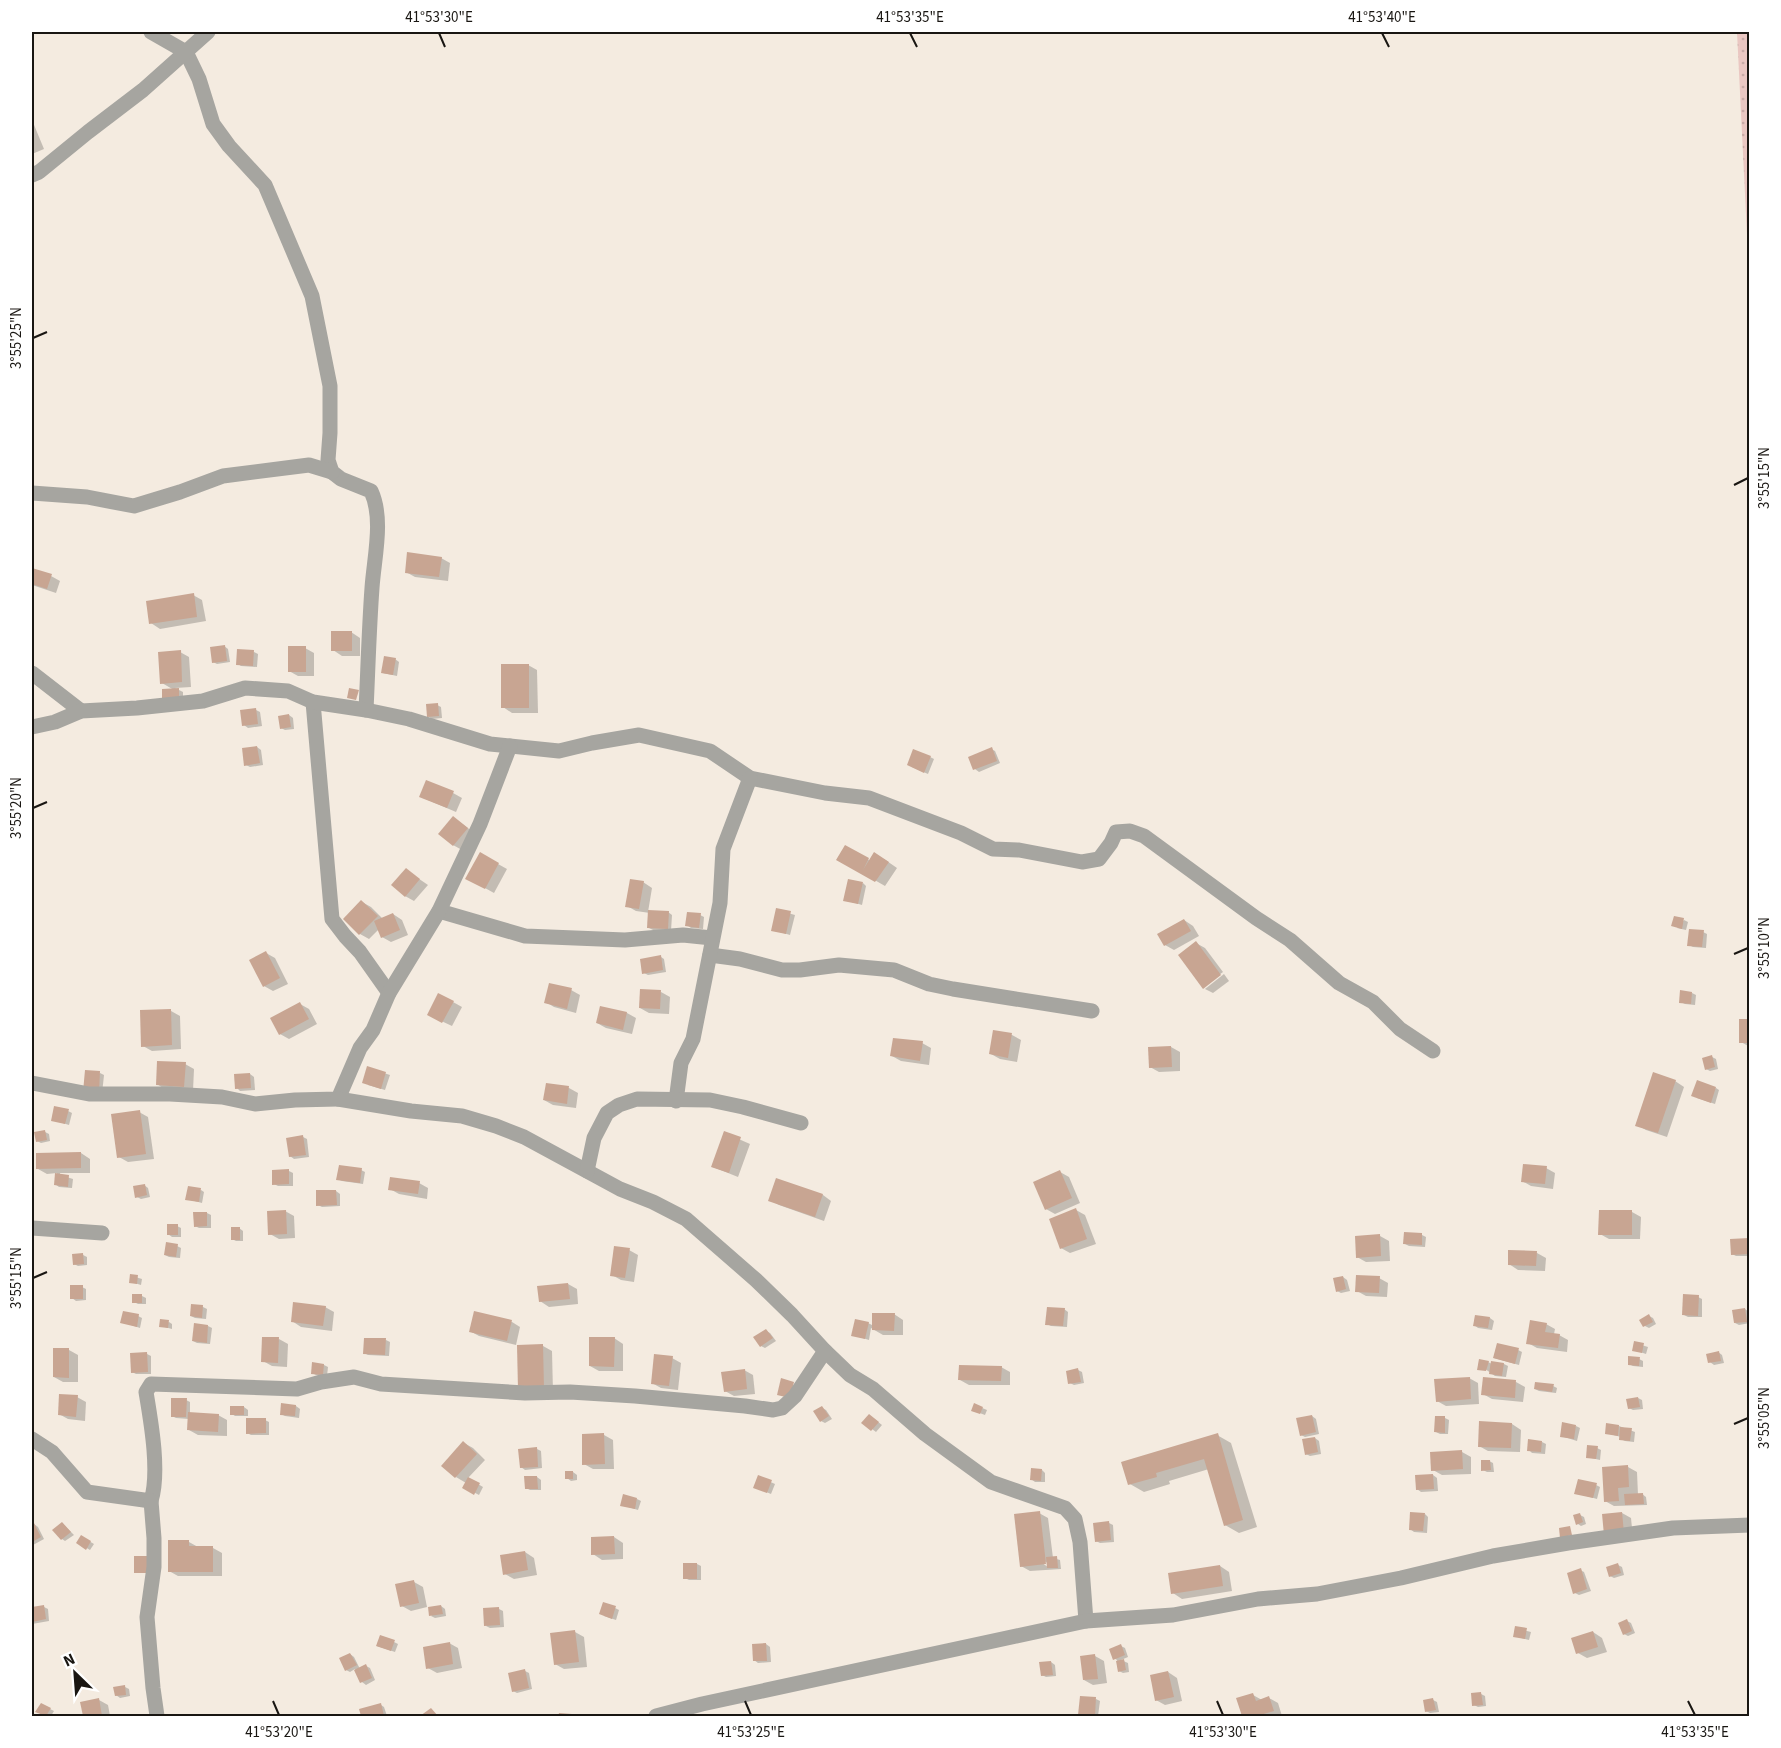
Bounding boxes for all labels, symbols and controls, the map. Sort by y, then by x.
text: 41°53'30"E [405,7,473,28]
text: 41°53'35"E [876,7,944,28]
text: 41°53'40"E [1348,7,1416,28]
text: 3°55'25"N [6,307,27,369]
text: 3°55'15"N [1754,447,1775,509]
text: 3°55'20"N [6,777,27,839]
text: 3°55'10"N [1754,917,1775,979]
text: 3°55'15"N [6,1247,27,1309]
text: 3°55'05"N [1754,1387,1775,1449]
north arrow [45,1643,105,1703]
text: N [60,1648,79,1673]
text: 41°53'20"E [245,1722,313,1743]
text: 41°53'25"E [717,1722,785,1743]
text: 41°53'30"E [1189,1722,1257,1743]
text: 41°53'35"E [1661,1722,1729,1743]

